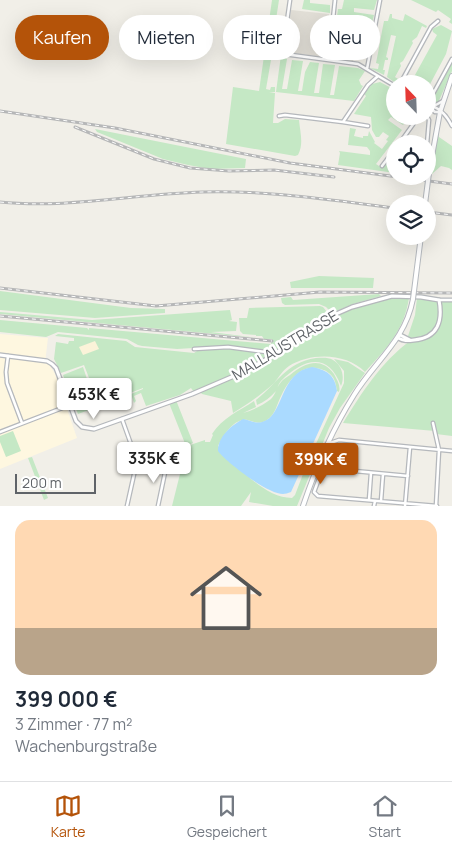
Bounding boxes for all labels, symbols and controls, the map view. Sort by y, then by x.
chip: Kaufen [15,15,109,60]
chip: Mieten [119,15,213,60]
chip: Filter [223,15,300,60]
chip: Neu [310,15,380,60]
north arrow [386,75,436,125]
map controls [386,75,436,245]
button: locate [386,135,436,185]
button: layers [386,195,436,245]
street label: MALLAUSTRASSE [228,305,342,385]
pin: 453K € [53,378,135,420]
text: 453K € [68,383,120,405]
pin: 335K € [113,442,195,484]
pin: 399K € [280,442,362,485]
text: 335K € [128,447,180,469]
text: 399K € [294,448,348,470]
scale bar [15,471,96,494]
text: 200 m [22,473,62,492]
icon: home [181,553,271,643]
text: 399 000 € [15,685,118,713]
text: 3 Zimmer · 77 m² [15,713,133,735]
text: Wachenburgstraße [15,735,157,757]
tab: Karte [51,792,85,841]
tab: Gespeichert [187,792,267,841]
tab: Start [369,792,401,841]

